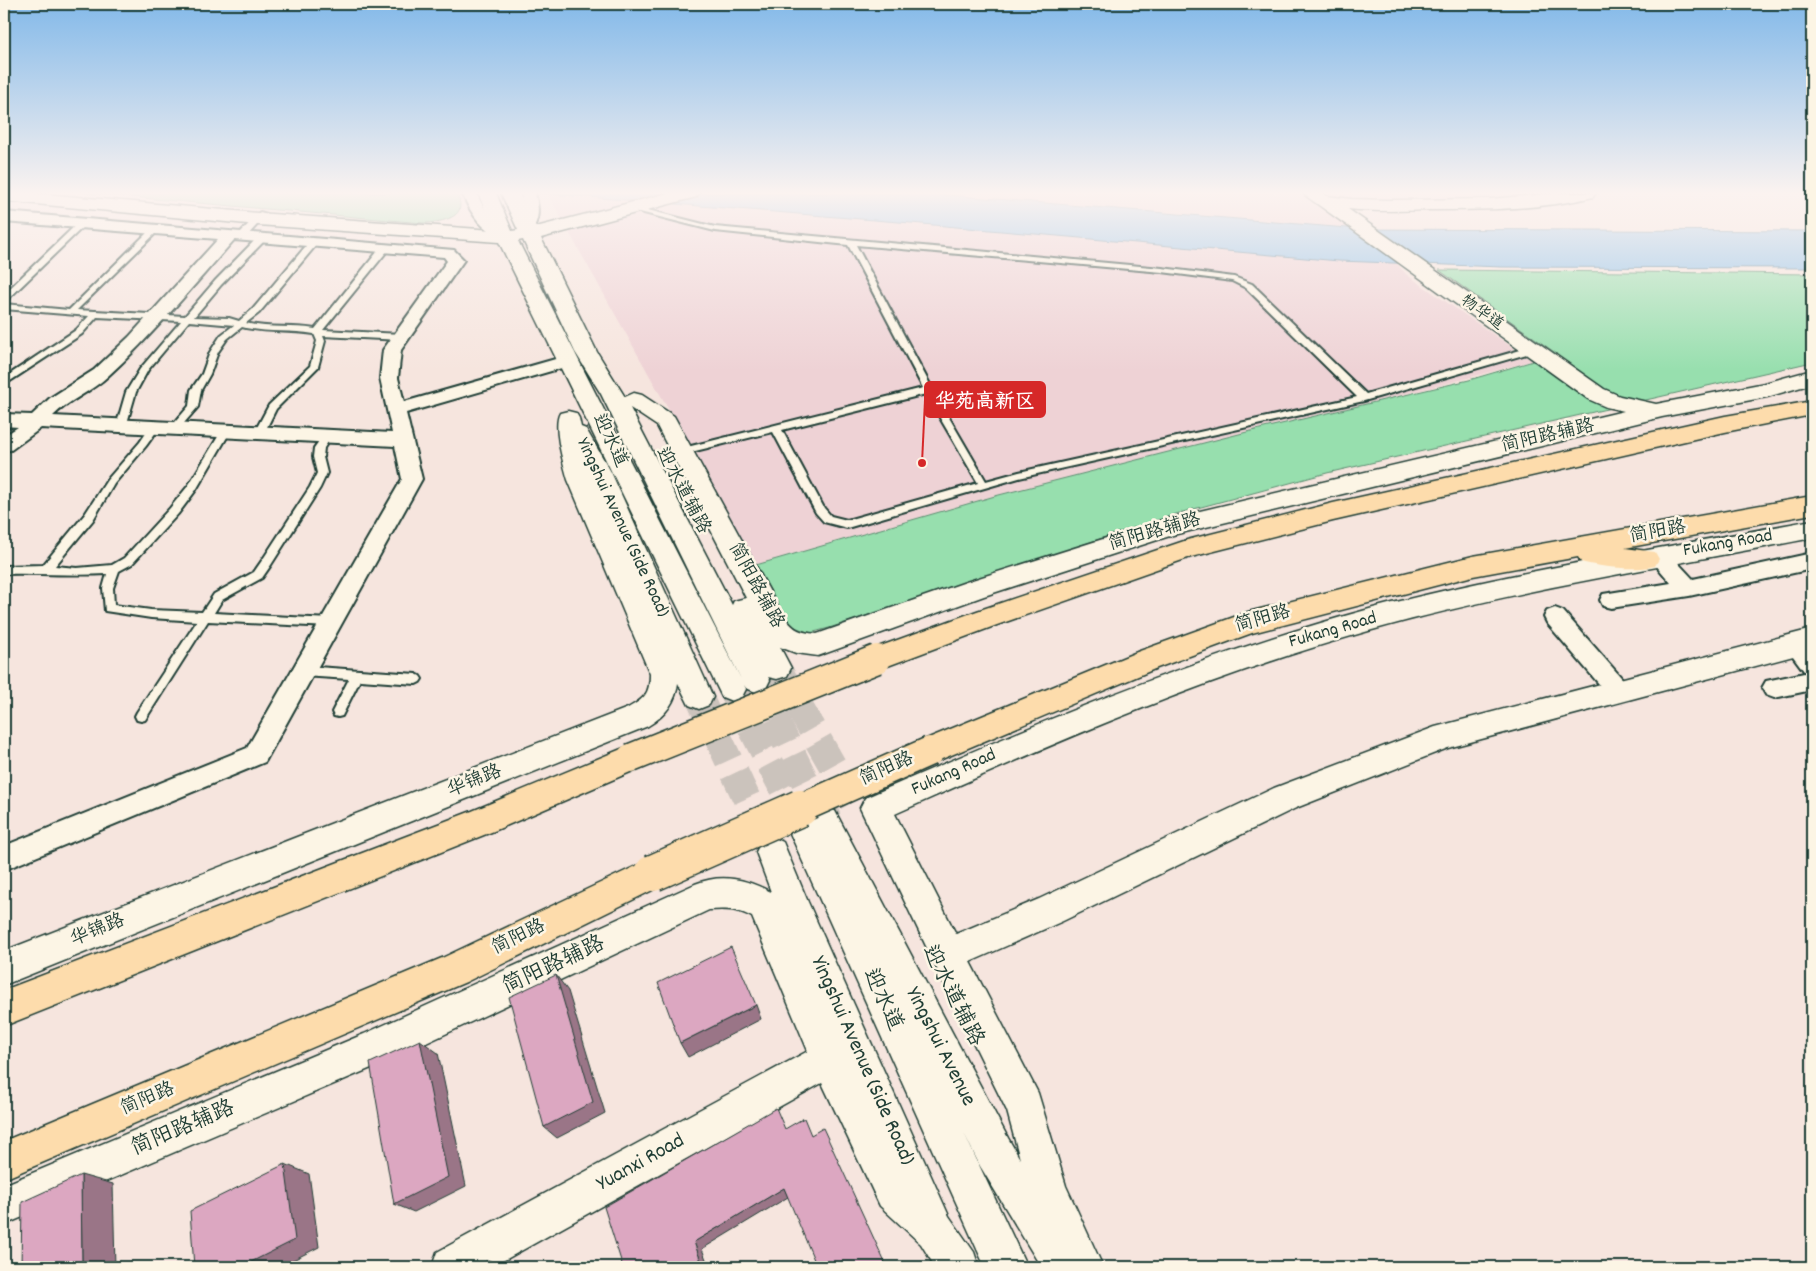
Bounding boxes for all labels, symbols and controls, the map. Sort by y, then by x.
street label: 物华道 [1456,290,1508,336]
callout: 华苑高新区 [925,382,1045,417]
text: 华苑高新区 [935,389,1035,417]
street label: 迎水道 [584,409,634,473]
street label: 简阳路辅路 [1499,413,1597,461]
street label: Yingshui Avenue (Side Road) [569,434,676,622]
street label: 迎水道辅路 [648,443,716,539]
street label: 简阳路辅路 [1106,507,1204,559]
street label: 简阳路 [1628,515,1688,551]
street label: Fukang Road [1681,523,1775,565]
street label: 简阳路辅路 [720,538,790,634]
street label: 简阳路 [1232,599,1294,641]
street label: Fukang Road [1286,606,1380,656]
street label: Fukang Road [907,742,1001,804]
street label: 简阳路 [855,746,919,794]
street label: 华锦路 [444,759,506,805]
street label: 华锦路 [67,908,129,954]
street label: 简阳路 [487,913,551,963]
street label: 简阳路辅路 [498,929,610,1003]
street label: 迎水道辅路 [913,940,991,1052]
street label: Yingshui Avenue (Side Road) [802,952,922,1170]
street label: 迎水道 [854,964,910,1036]
street label: Yingshui Avenue [897,982,983,1112]
street label: 简阳路 [116,1076,180,1124]
street label: 简阳路辅路 [126,1093,240,1165]
street label: Yuanxi Road [591,1126,691,1200]

